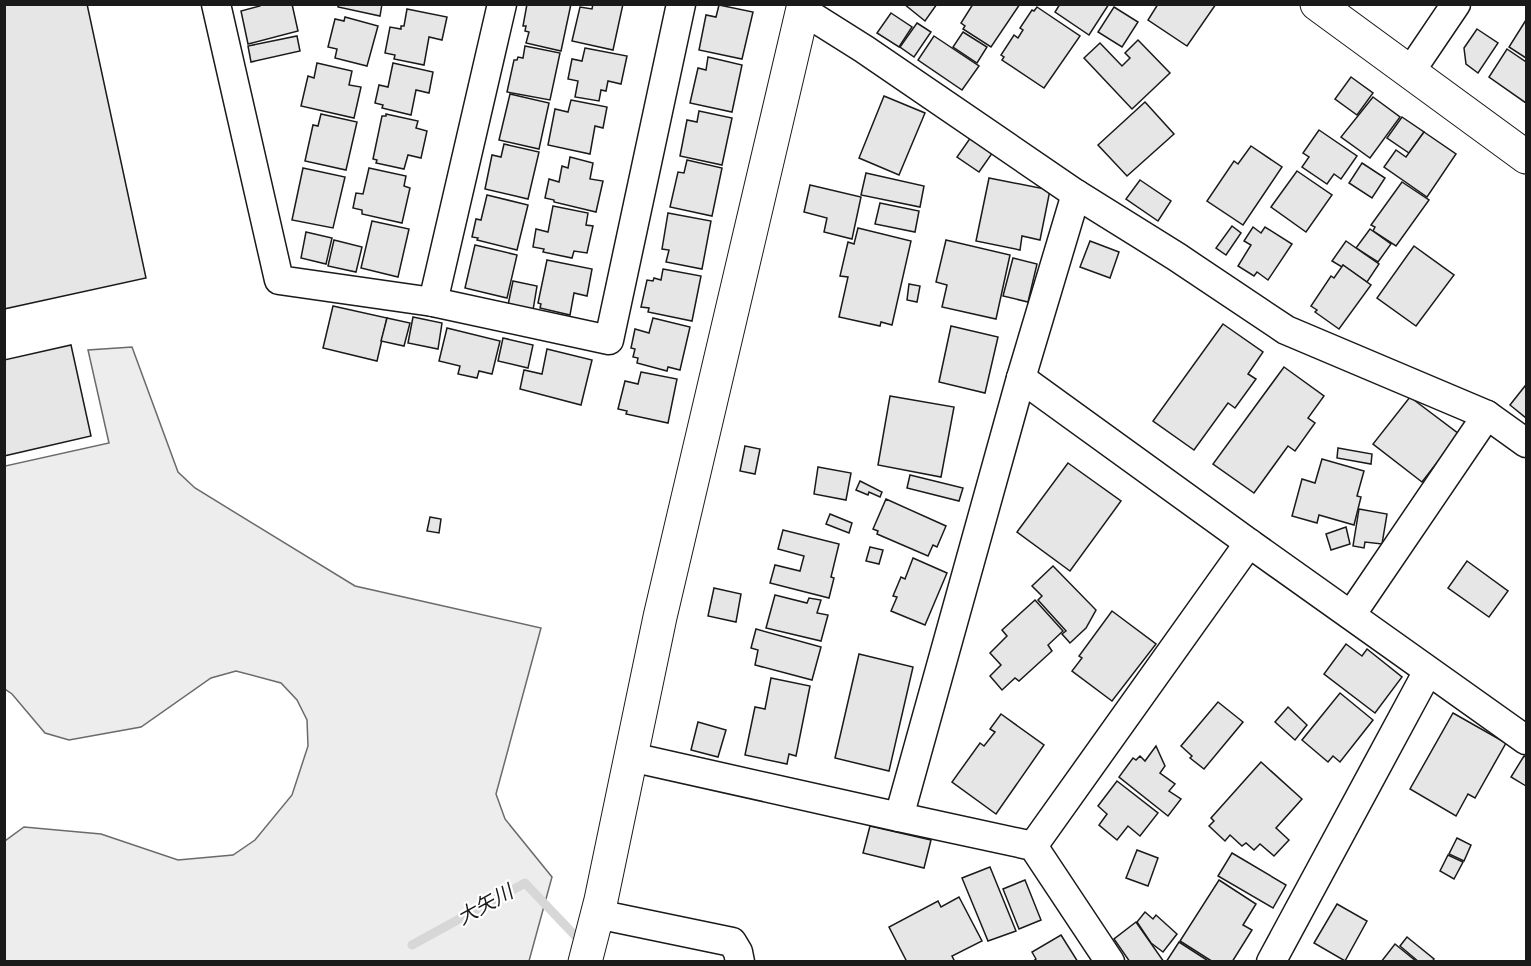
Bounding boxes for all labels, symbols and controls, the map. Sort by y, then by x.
water label: 大矢川 [453,879,519,930]

